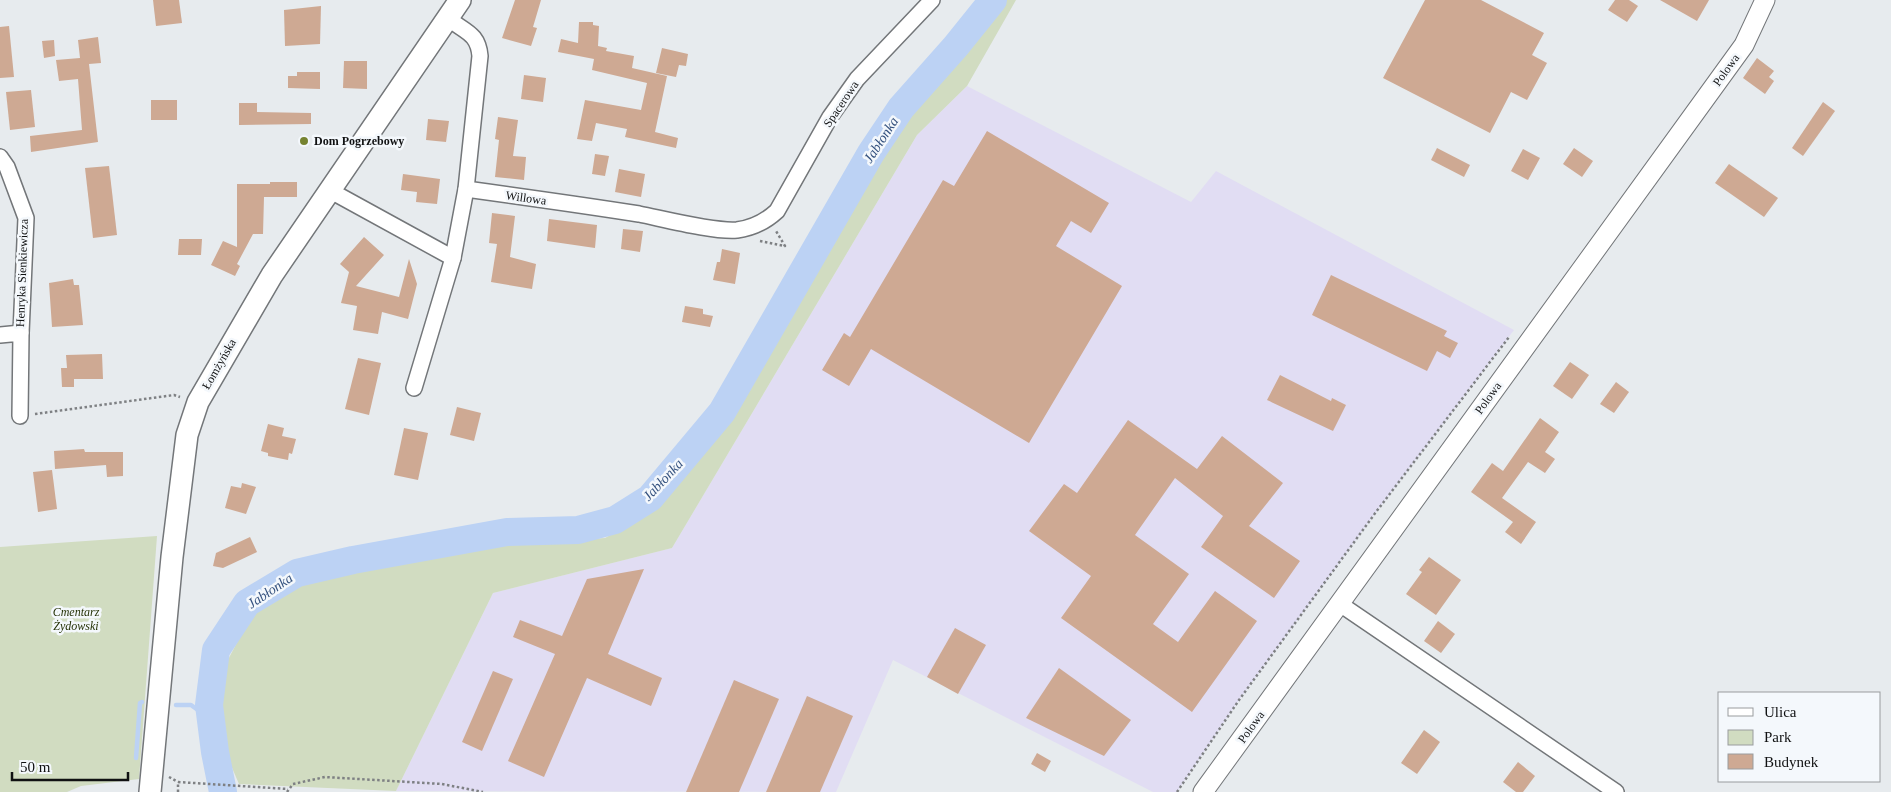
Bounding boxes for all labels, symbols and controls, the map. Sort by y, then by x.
street label: Polowa [1710,51,1743,89]
street label: Spacerowa [820,78,862,130]
water label: Jabłonka [861,114,901,166]
place label: Dom Pogrzebowy [314,134,404,148]
marker: Dom Pogrzebowy [298,135,310,147]
street label: Willowa [505,188,548,208]
street label: Henryka Sienkiewicza [13,218,31,327]
street label: Łomżyńska [199,336,239,392]
street label: Polowa [1472,379,1505,417]
water label: Jabłonka [640,456,686,504]
water label: Jabłonka [245,570,295,612]
park label: Cmentarz Żydowski [53,605,100,633]
legend [1718,692,1881,782]
text: Ulica [1764,704,1797,720]
street label: Polowa [1235,708,1268,746]
text: Park [1764,729,1792,745]
scale bar [12,750,129,782]
text: Budynek [1764,754,1819,770]
text: 50 m [20,759,51,775]

